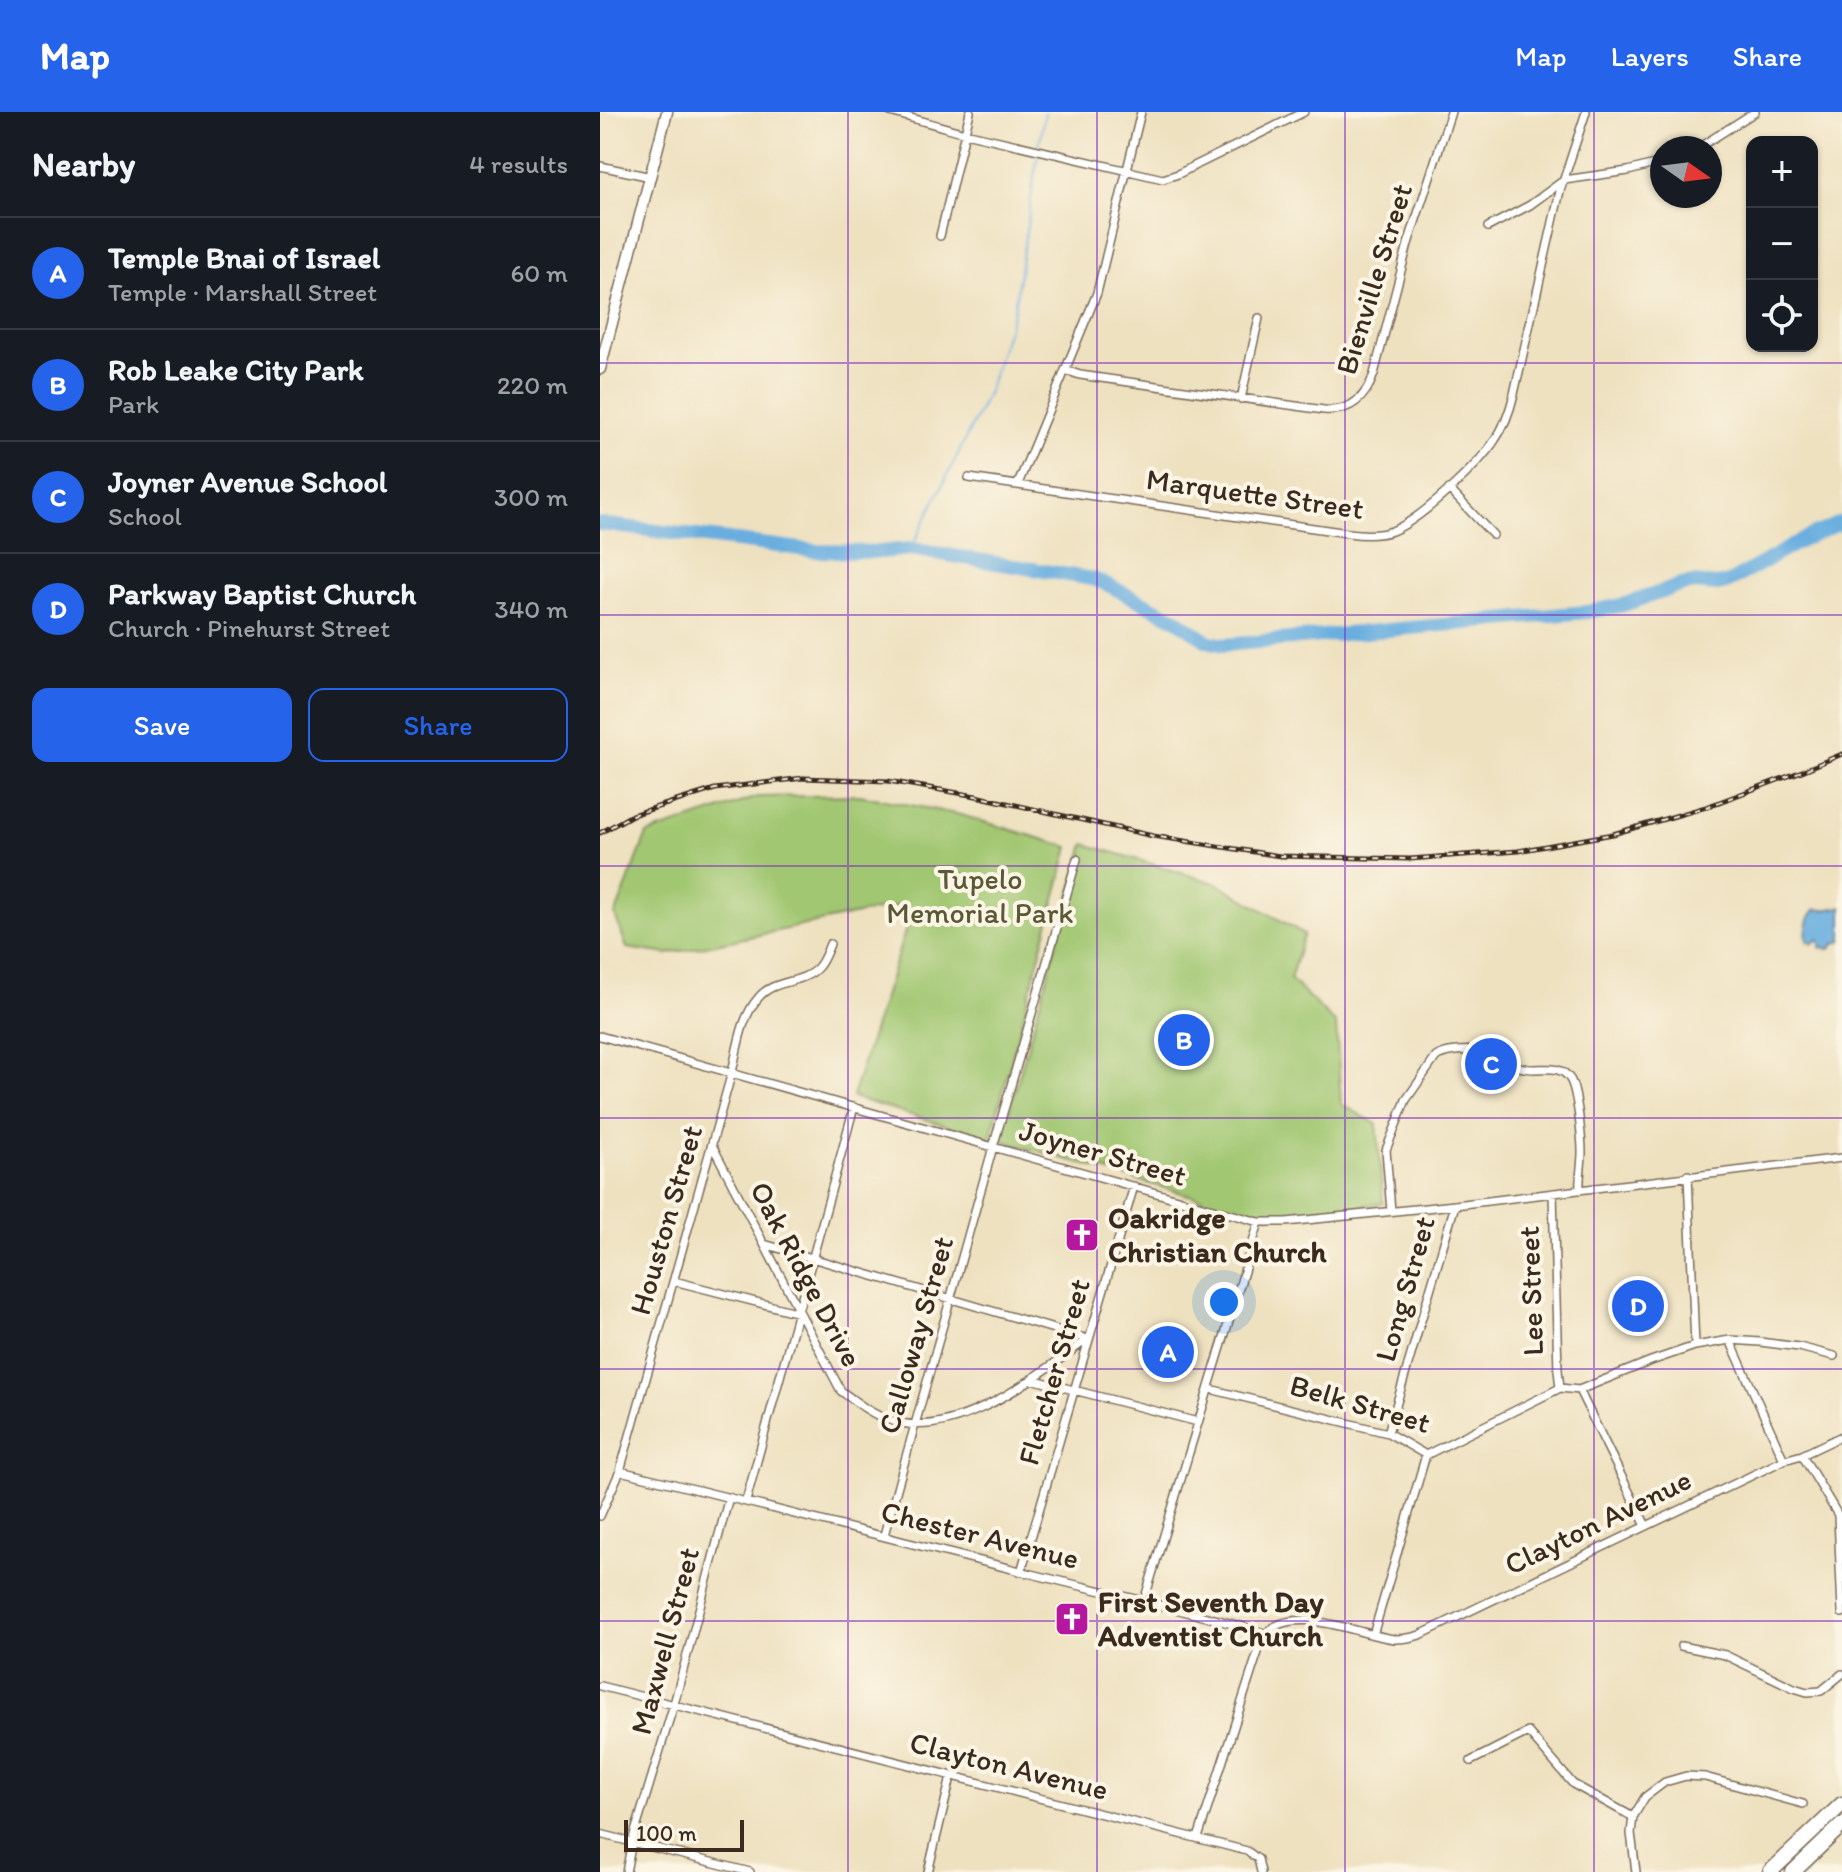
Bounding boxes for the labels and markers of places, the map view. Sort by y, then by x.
pin: B [1158,1010,1210,1070]
pin: C [1465,1034,1517,1094]
place label: Oakridge Christian Church [1108,1199,1328,1270]
church icon: Oakridge Christian Church [1063,1216,1101,1254]
pin: D [1612,1276,1664,1336]
pin: A [1142,1322,1194,1382]
place label: First Seventh Day Adventist Church [1097,1583,1324,1654]
church icon: First Seventh Day Adventist Church [1053,1600,1091,1638]

